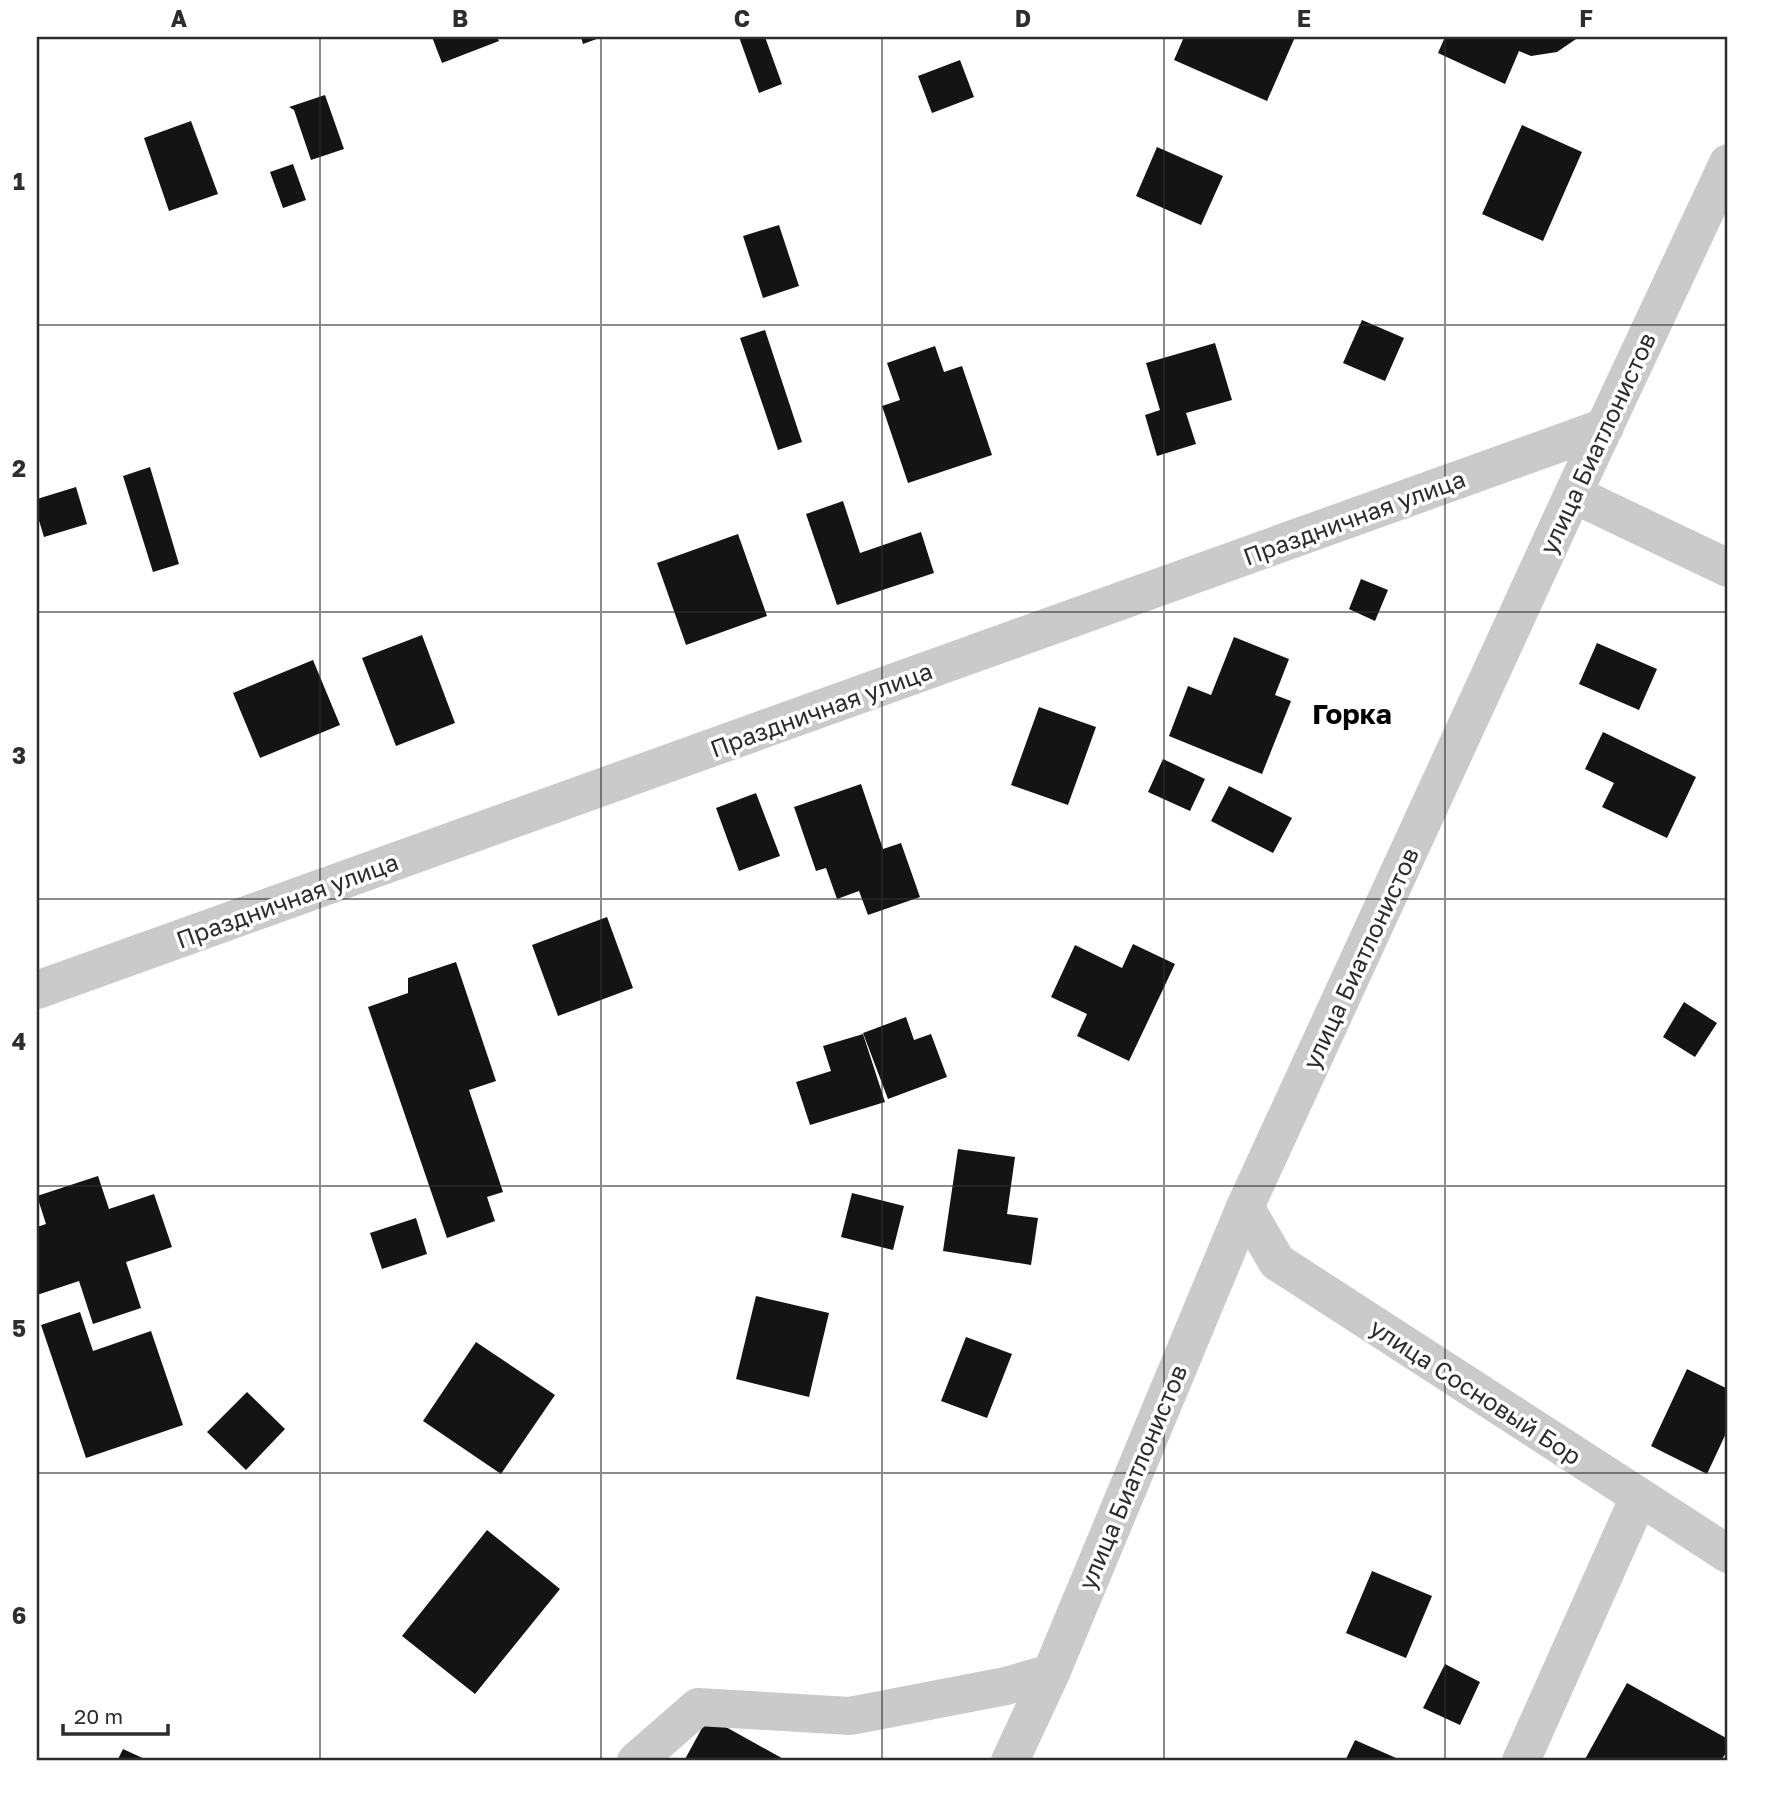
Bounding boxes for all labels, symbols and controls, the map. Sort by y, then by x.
text: A [171,4,188,32]
text: B [452,4,468,32]
text: C [734,4,750,32]
text: D [1015,4,1031,32]
text: E [1297,4,1311,32]
text: F [1579,4,1593,32]
text: 1 [13,167,25,195]
street label: улица Биатлонистов [1533,328,1661,558]
text: 2 [12,454,26,482]
street label: Праздничная улица [1239,463,1469,571]
street label: Праздничная улица [706,655,936,763]
district label: Горка [1312,697,1392,730]
text: 3 [12,741,26,769]
street label: улица Биатлонистов [1296,843,1424,1073]
street label: Праздничная улица [172,846,402,954]
text: 4 [12,1027,26,1055]
street label: улица Сосновый Бор [1365,1312,1587,1470]
text: 5 [12,1314,26,1342]
street label: улица Биатлонистов [1072,1360,1192,1594]
text: 6 [12,1601,26,1629]
scale bar [63,1693,168,1737]
text: 20 m [74,1703,123,1729]

